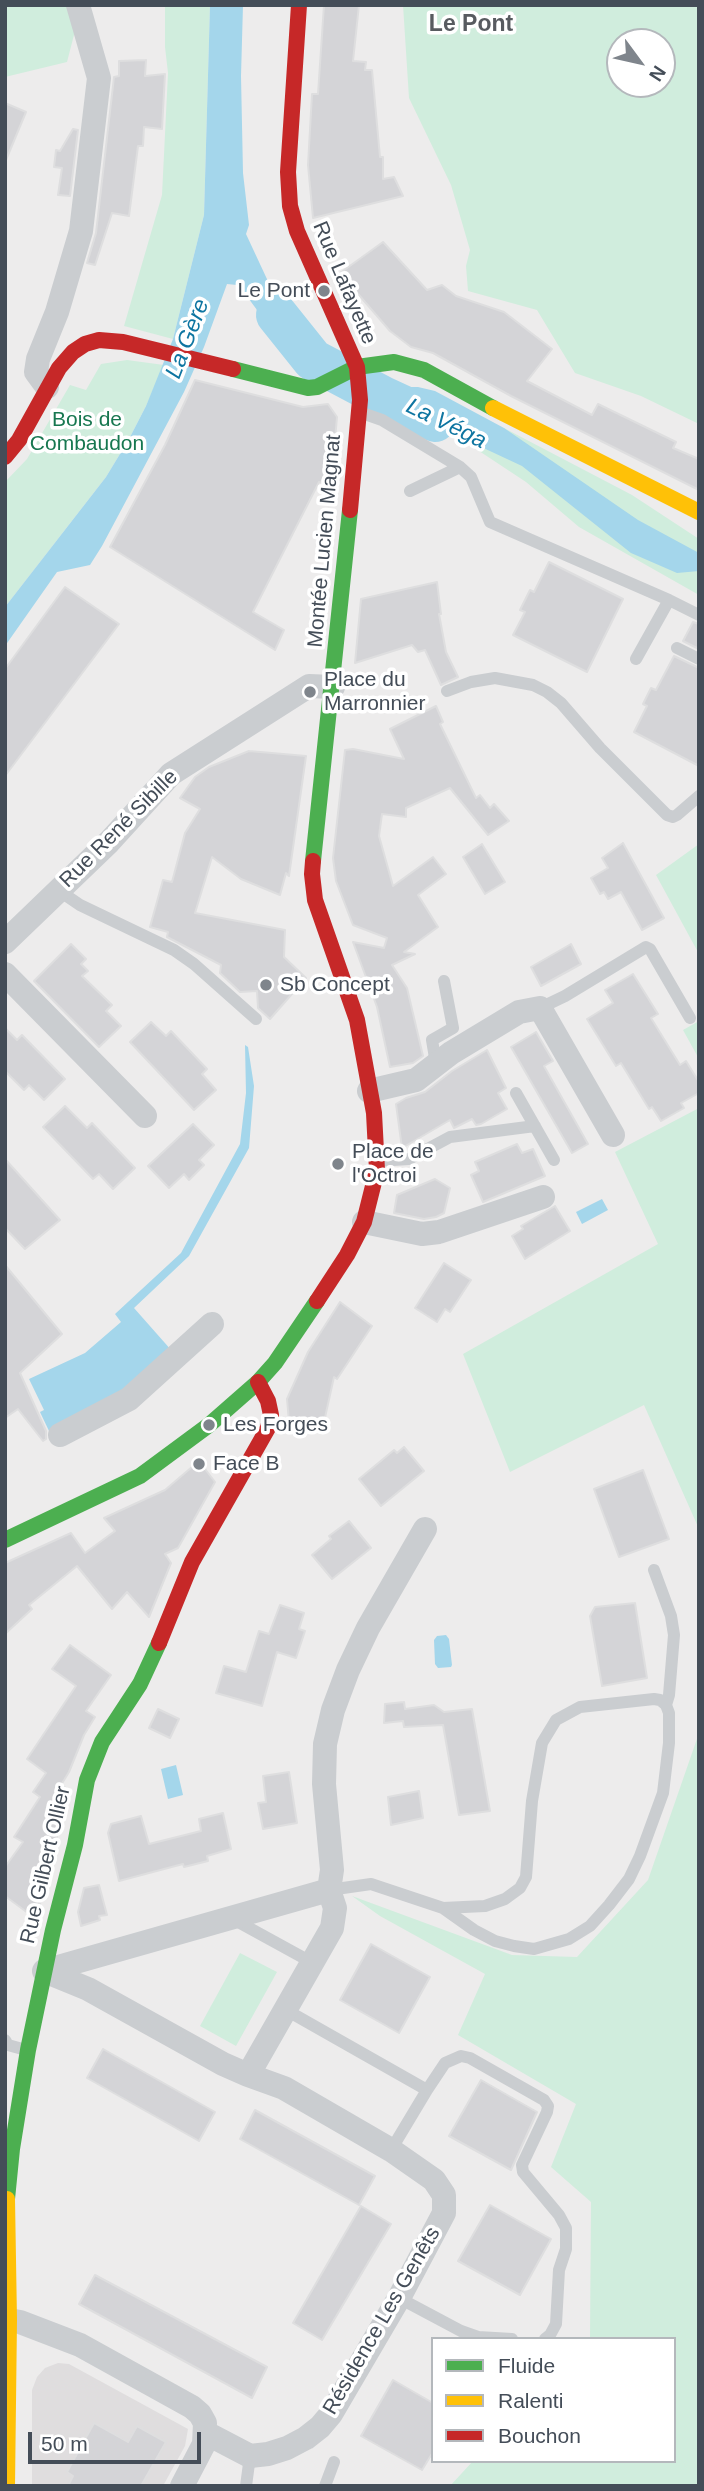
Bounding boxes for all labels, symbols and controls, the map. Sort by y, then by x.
district label: Le Pont [429,11,513,39]
north arrow [606,28,676,98]
text: N [645,62,670,85]
street label: Rue Lafayette [307,218,381,348]
place label: Le Pont [238,278,310,304]
marker: Le Pont [316,283,332,299]
water label: La Gère [160,295,216,383]
water label: La Véga [401,393,491,455]
park label: Bois de Combaudon [30,407,144,457]
street label: Montée Lucien Magnat [303,433,347,649]
place label: Place du Marronnier [324,667,426,717]
marker: Place du Marronnier [302,684,318,700]
street label: Rue René Sibille [55,765,183,893]
place label: Sb Concept [280,972,390,998]
marker: Sb Concept [258,977,274,993]
place label: Place de l'Octroi [352,1139,434,1189]
marker: Place de l'Octroi [330,1156,346,1172]
place label: Les Forges [223,1412,328,1438]
marker: Les Forges [201,1417,217,1433]
place label: Face B [213,1451,280,1477]
marker: Face B [191,1456,207,1472]
street label: Rue Gilbert Ollier [16,1784,76,1946]
street label: Résidence Les Genêts [318,2223,446,2419]
legend [431,2337,676,2463]
text: Fluide [498,2354,555,2377]
text: Ralenti [498,2389,563,2412]
scale bar [32,2418,205,2462]
text: Bouchon [498,2424,581,2447]
text: 50 m [41,2432,88,2455]

